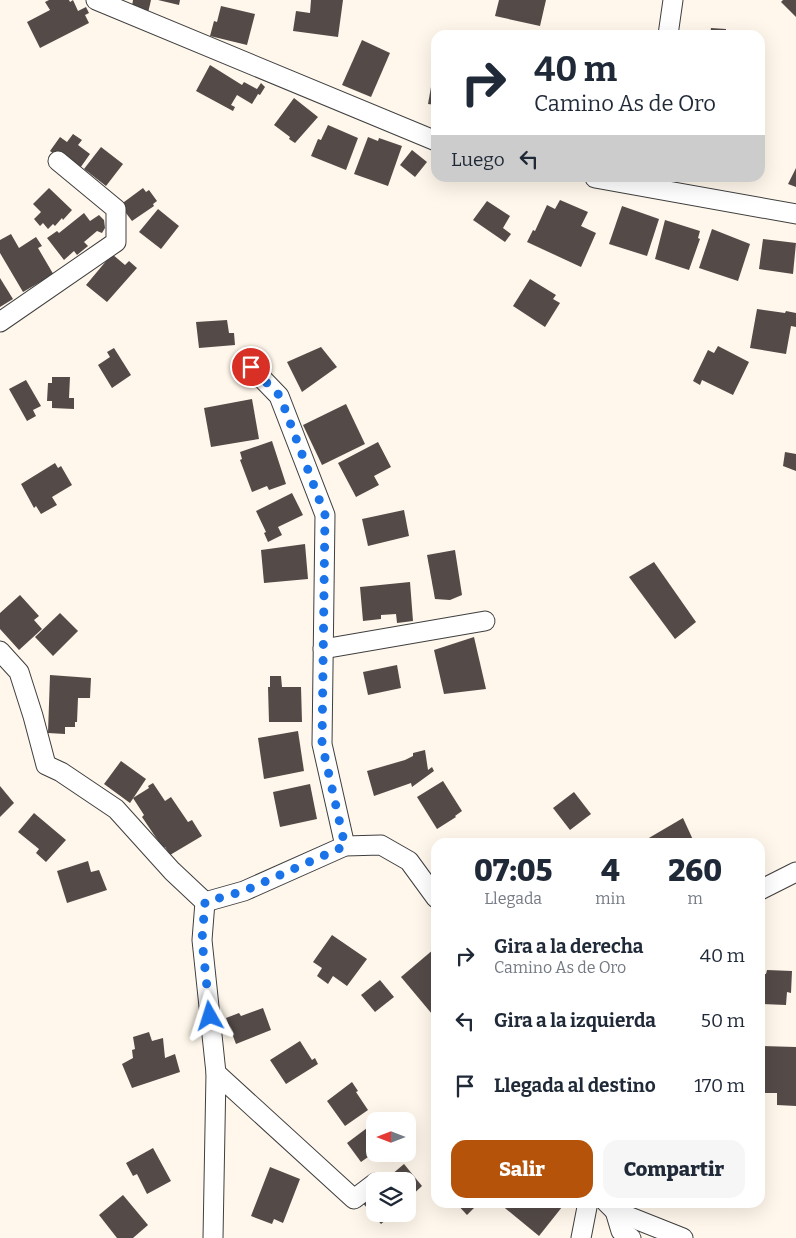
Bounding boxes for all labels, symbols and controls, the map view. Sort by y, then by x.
text: 40 m [534,48,617,90]
icon: right [451,50,516,115]
text: Camino As de Oro [534,90,716,117]
icon: left [515,145,543,173]
text: Luego [451,148,505,171]
pin [230,346,272,388]
icon: arrive [237,353,265,381]
text: 07:05 [474,853,552,889]
text: 4 [601,853,620,889]
text: 260 [668,853,722,889]
text: Llegada [484,889,542,908]
text: min [595,889,625,908]
text: m [688,889,703,908]
text: Gira a la derecha [494,935,643,958]
icon: right [451,942,479,970]
text: 40 m [700,944,745,967]
text: Camino As de Oro [494,958,626,977]
position arrow [183,989,235,1041]
icon: left [451,1007,479,1035]
text: Gira a la izquierda [494,1009,656,1032]
text: 50 m [701,1009,745,1032]
icon: arrive [451,1072,479,1100]
text: Llegada al destino [494,1074,656,1097]
text: 170 m [694,1074,745,1097]
north arrow [366,1112,416,1162]
map controls [366,1112,416,1222]
button: Salir [451,1140,593,1198]
button: Compartir [603,1140,745,1198]
button: layers [366,1172,416,1222]

